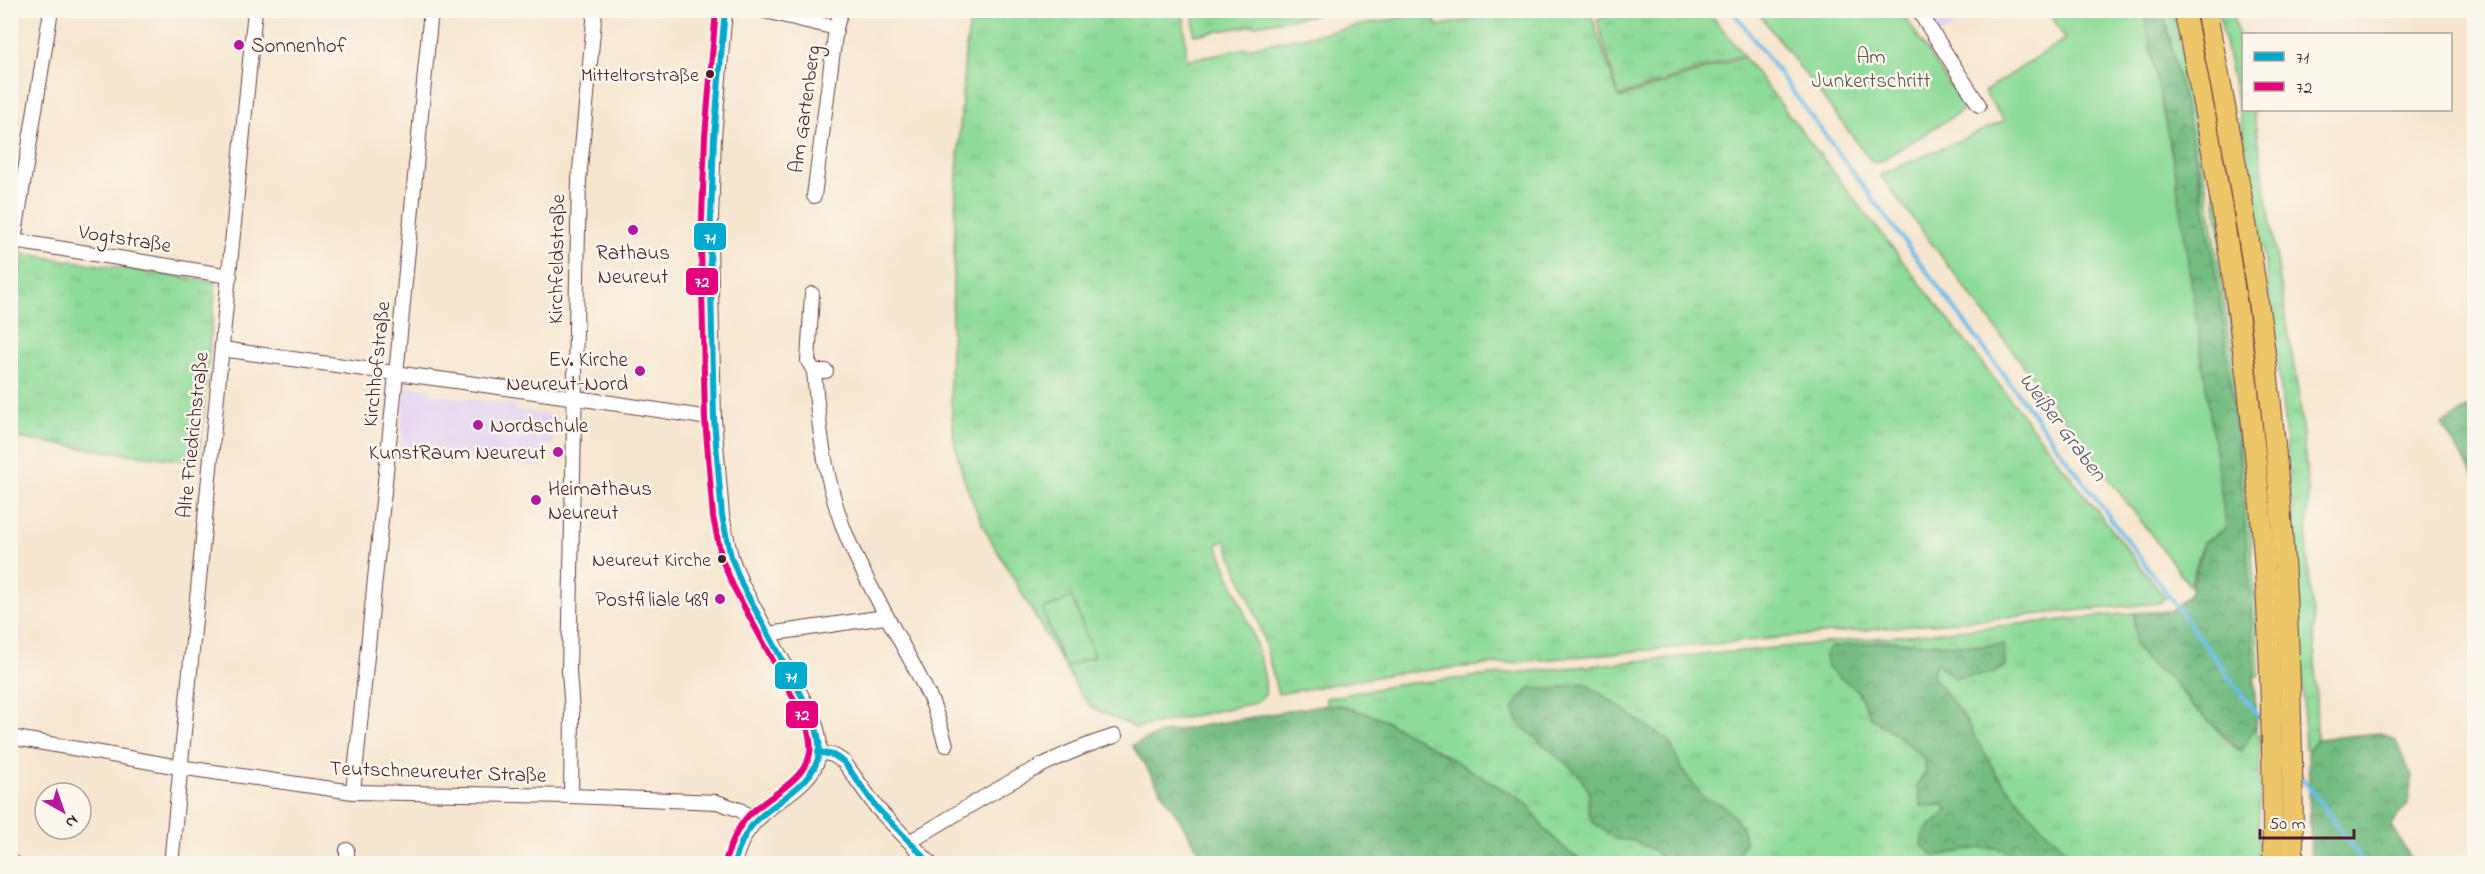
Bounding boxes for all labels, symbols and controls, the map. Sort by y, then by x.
place label: Sonnenhof [251,32,347,62]
legend [2242,33,2452,111]
marker: Sonnenhof [232,38,246,52]
street label: Am Gartenberg [782,43,832,175]
park label: Am Junkertschritt [1811,43,1931,97]
text: 71 [2296,46,2309,72]
place label: Mitteltorstraße [581,62,699,91]
marker: Mitteltorstraße [704,68,716,80]
text: 72 [2296,76,2312,102]
street label: Kirchfeldstraße [542,193,574,324]
street label: Vogtstraße [75,218,174,264]
line badge: 71 [693,222,727,251]
marker: Rathaus Neureut [626,223,640,237]
text: 71 [704,227,717,251]
place label: Rathaus Neureut [596,239,670,293]
line badge: 72 [685,267,719,296]
text: 72 [695,271,709,295]
street label: Kirchhofstraße [356,299,400,429]
place label: Ev. Kirche Neureut-Nord [506,346,629,400]
street label: Alte Friedrichstraße [170,350,218,520]
marker: Ev. Kirche Neureut-Nord [633,364,647,378]
water label: Weißer Graben [2010,367,2114,490]
place label: Nordschule [490,412,589,442]
marker: Nordschule [471,418,485,432]
place label: KunstRaum Neureut [369,439,546,469]
marker: KunstRaum Neureut [551,445,565,459]
place label: Heimathaus Neureut [548,475,652,529]
marker: Heimathaus Neureut [529,493,543,507]
place label: Neureut Kirche [592,547,711,576]
marker: Neureut Kirche [716,553,728,565]
place label: Postfiliale 489 [595,586,709,616]
marker: Postfiliale 489 [713,592,727,606]
line badge: 71 [774,661,808,690]
text: 71 [785,666,798,690]
line badge: 72 [785,700,819,729]
text: 72 [795,704,809,728]
street label: Teutschneureuter Straße [329,754,547,792]
north arrow [33,781,93,841]
scale bar [2260,802,2354,840]
text: N [59,808,83,834]
text: 50 m [2269,812,2306,838]

